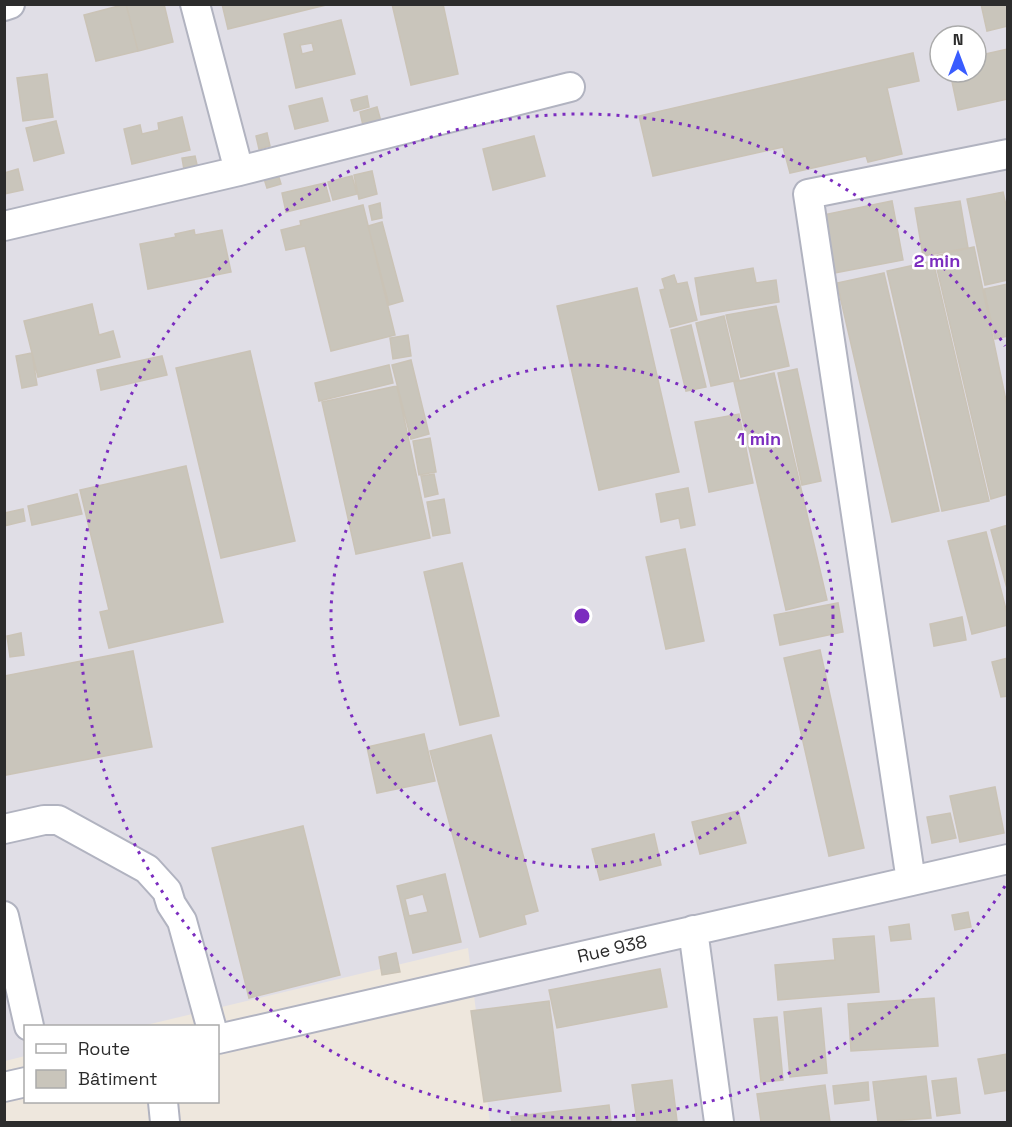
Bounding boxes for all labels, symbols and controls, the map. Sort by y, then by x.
north arrow [928,24,988,84]
text: N [953,29,963,50]
text: 2 min [914,249,960,272]
text: 1 min [737,427,781,450]
centre of rings [572,606,592,626]
street label: Rue 938 [575,929,649,968]
legend [24,1025,219,1103]
text: Route [78,1037,130,1060]
text: Bâtiment [78,1067,158,1090]

